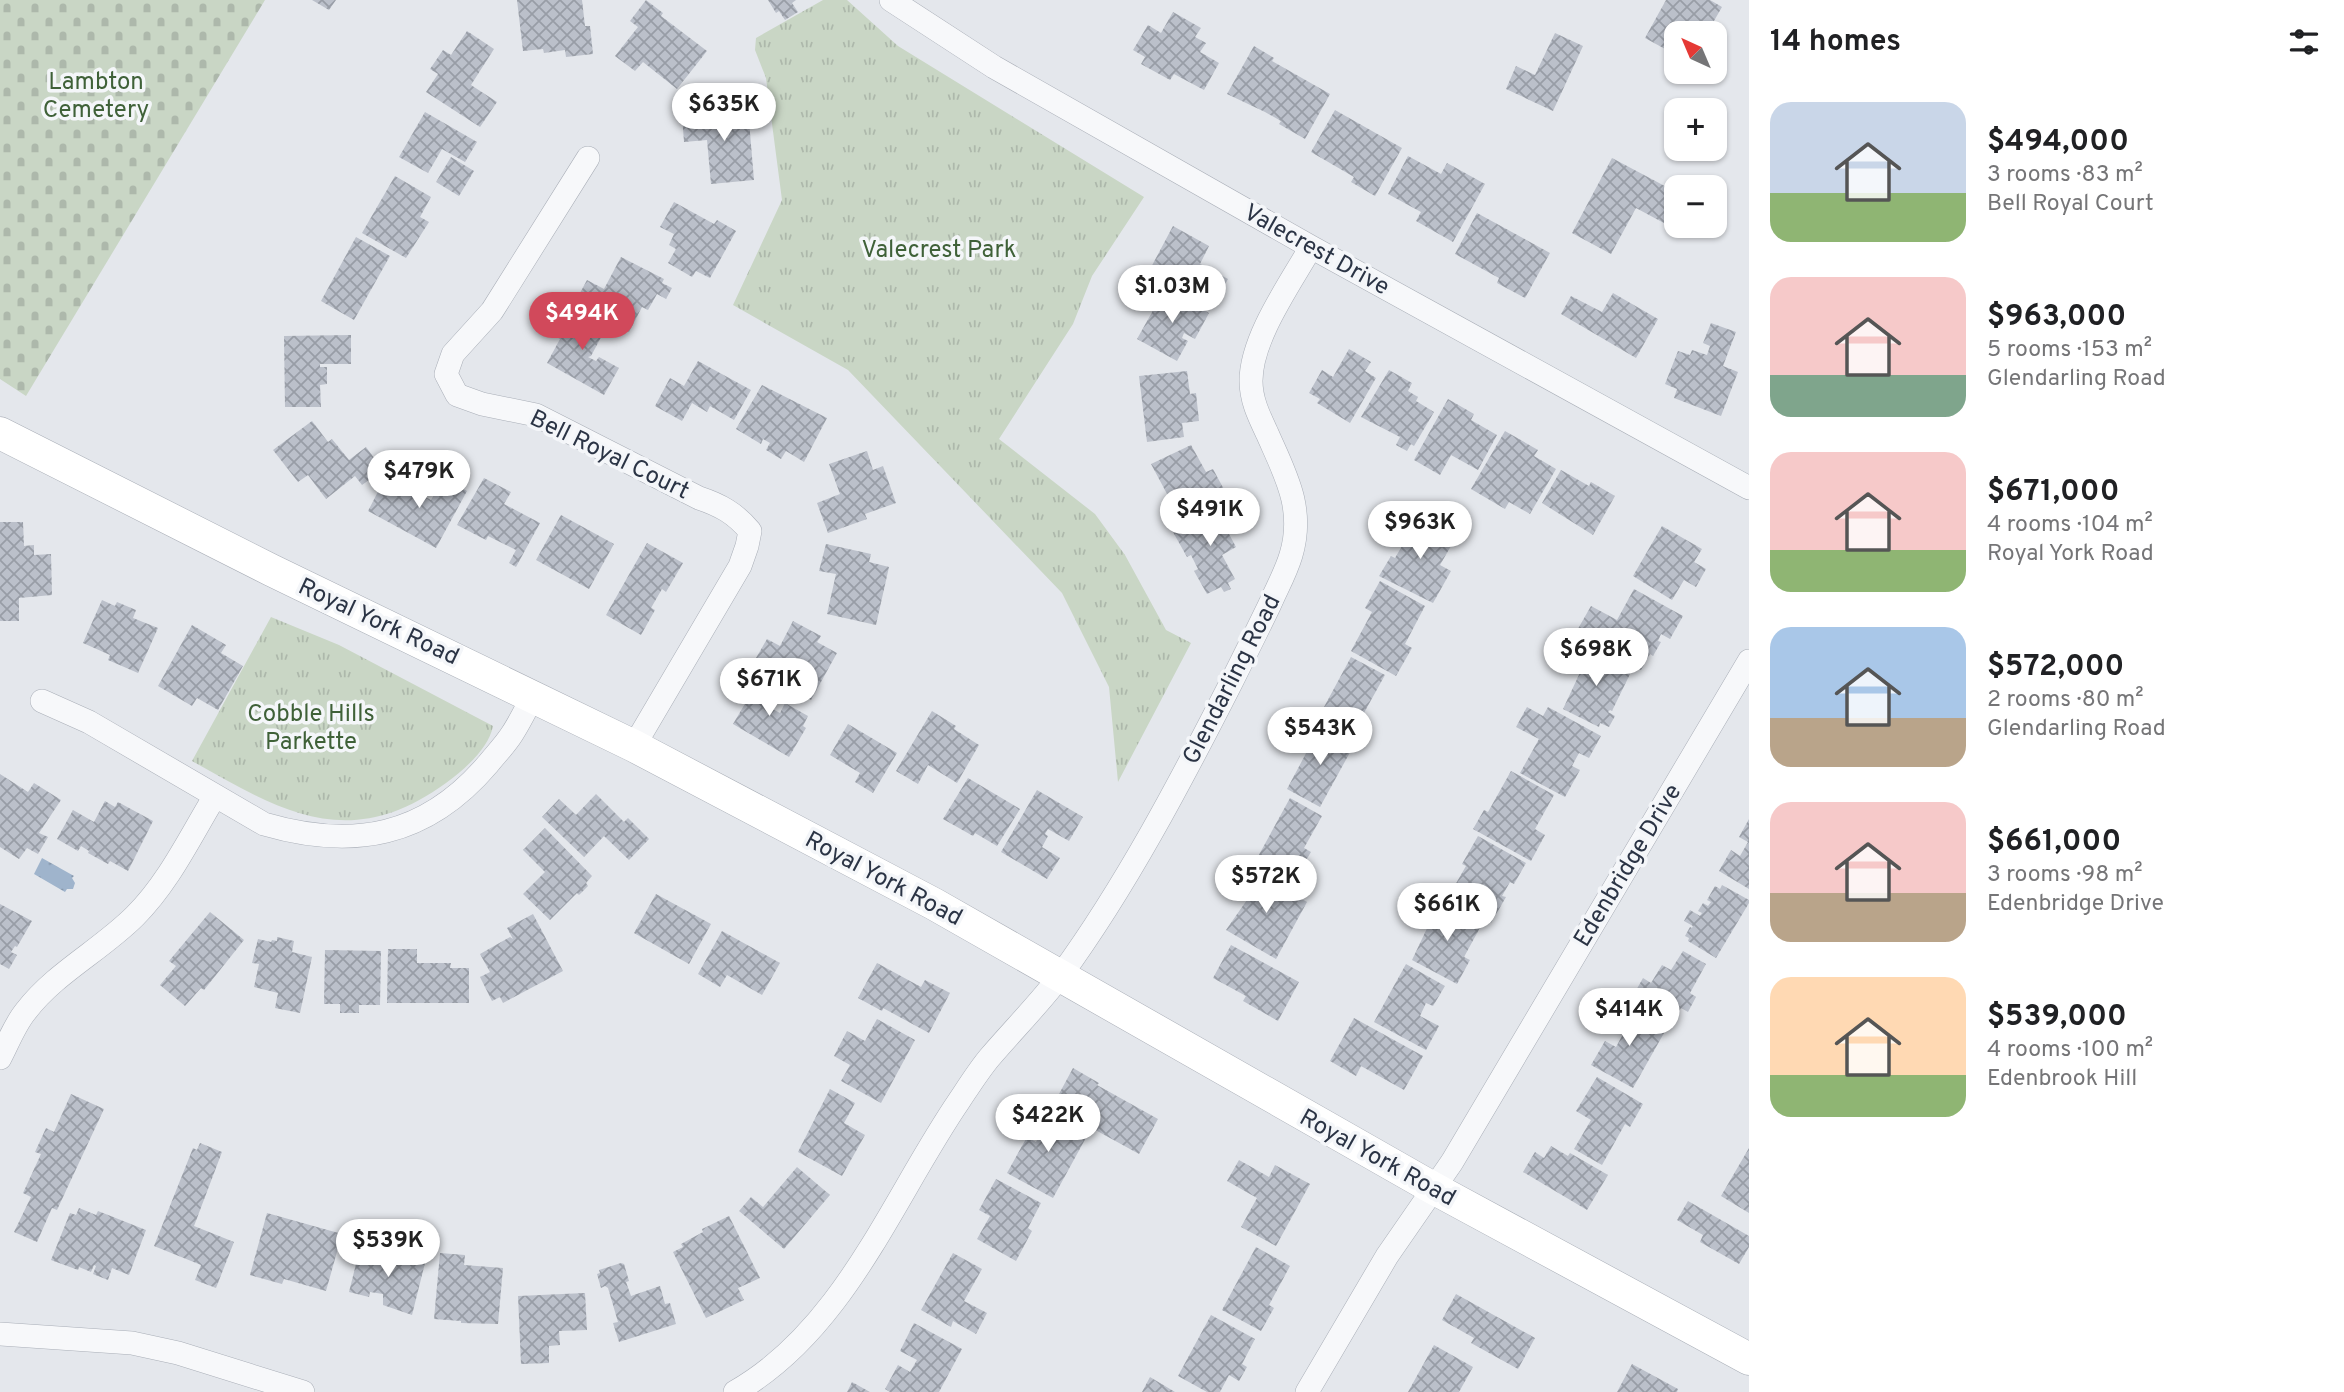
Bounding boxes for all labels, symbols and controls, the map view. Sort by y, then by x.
north arrow [1664,21,1727,84]
map controls [1664,21,1727,238]
icon: filters [2285,23,2323,61]
text: 14 homes [1770,24,1901,61]
park label: Lambton Cemetery [43,68,149,126]
pin: $635K [675,83,773,143]
text: $635K [688,91,760,120]
button: + [1664,98,1727,161]
text: $494,000 [1987,124,2129,161]
icon: home [1826,130,1910,214]
text: 3 rooms · 83 m² [1987,161,2143,190]
button: − [1664,175,1727,238]
text: Bell Royal Court [1987,190,2154,219]
street label: Valecrest Drive [1238,198,1394,303]
park label: Valecrest Park [862,236,1016,266]
pin: $1.03M [1115,266,1229,325]
text: $1.03M [1134,273,1210,302]
pin: $494K [533,292,631,352]
text: $963,000 [1987,299,2126,336]
text: $494K [545,300,619,329]
icon: home [1826,305,1910,389]
text: 5 rooms · 153 m² [1987,336,2152,365]
text: Glendarling Road [1987,365,2166,394]
street label: Bell Royal Court [524,404,694,507]
pin: $479K [370,450,468,510]
text: $479K [383,458,455,487]
text: $671,000 [1987,474,2119,511]
icon: home [1826,480,1910,564]
pin: $491K [1161,489,1259,548]
text: $491K [1176,496,1244,525]
pin: $963K [1371,502,1469,561]
text: $963K [1384,509,1456,538]
text: 4 rooms · 104 m² [1987,511,2153,540]
text: Royal York Road [1987,540,2154,569]
street label: Royal York Road [293,572,463,673]
street label: Glendarling Road [1177,590,1288,770]
pin: $698K [1547,628,1645,688]
text: $698K [1560,636,1632,665]
text: $572,000 [1987,649,2124,686]
icon: home [1826,655,1910,739]
pin: $671K [720,658,818,718]
text: $671K [736,666,802,695]
text: 2 rooms · 80 m² [1987,686,2144,715]
park label: Cobble Hills Parkette [247,700,375,758]
pin: $543K [1271,708,1369,767]
text: $543K [1283,715,1357,744]
text: Glendarling Road [1987,715,2166,744]
street label: Edenbridge Drive [1568,779,1689,953]
text: $661,000 [1987,824,2121,861]
street label: Royal York Road [799,826,967,934]
icon: home [1826,830,1910,914]
pin: $572K [1217,856,1315,915]
text: 3 rooms · 98 m² [1987,861,2143,890]
text: $572K [1231,863,1301,892]
pin: $661K [1398,884,1496,943]
text: Edenbridge Drive [1987,890,2164,919]
text: $661K [1413,891,1481,920]
pin: $414K [1580,988,1678,1048]
text: $414K [1595,996,1663,1025]
text: $539,000 [1987,999,2127,1036]
icon: home [1826,1005,1910,1089]
text: 4 rooms · 100 m² [1987,1036,2153,1065]
text: Edenbrook Hill [1987,1065,2137,1094]
pin: $422K [999,1094,1097,1154]
text: $422K [1011,1102,1085,1131]
street label: Royal York Road [1294,1103,1460,1214]
pin: $539K [339,1220,437,1279]
text: $539K [352,1227,424,1256]

